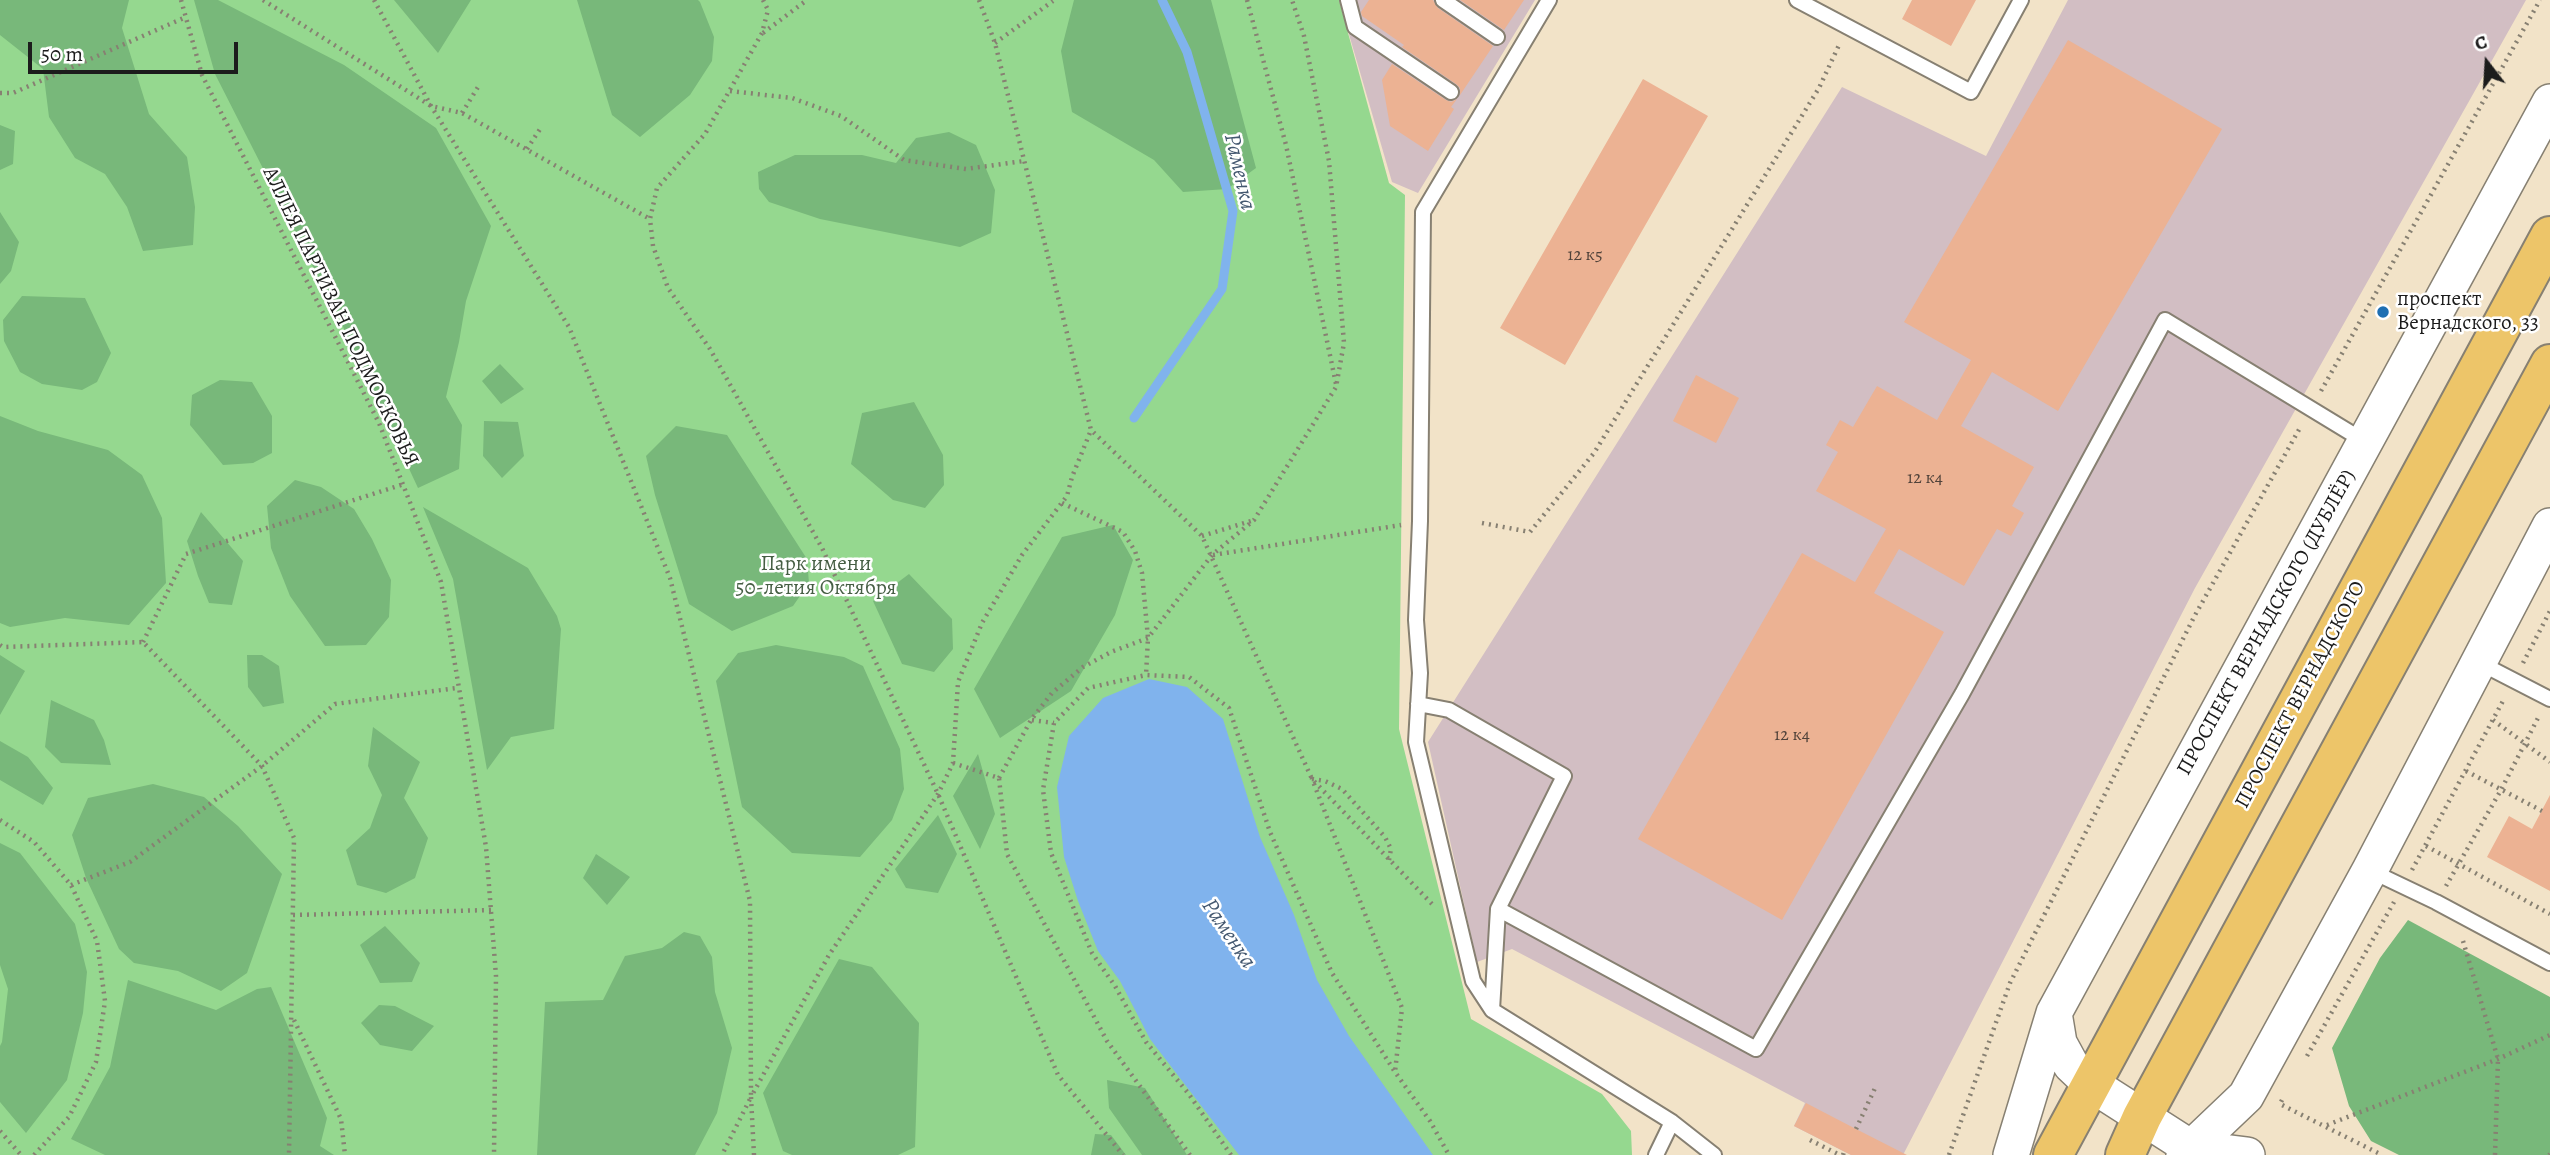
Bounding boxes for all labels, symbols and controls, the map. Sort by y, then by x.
scale bar [32,28,242,72]
north arrow [2452,28,2522,98]
text: С [2471,29,2490,57]
text: 50 m [41,40,83,68]
water label: Раменка [1217,131,1261,213]
street label: АЛЛЕЯ ПАРТИЗАН ПОДМОСКОВЬЯ [256,163,424,471]
house number: 12 к5 [1567,245,1603,267]
place label: проспект Вернадского, 33 [2397,287,2539,337]
marker: проспект Вернадского, 33 [2375,304,2391,320]
street label: ПРОСПЕКТ ВЕРНАДСКОГО (ДУБЛЁР) [2172,466,2362,780]
house number: 12 к4 [1907,468,1943,490]
park label: Парк имени 50-летия Октября [736,552,896,602]
street label: ПРОСПЕКТ ВЕРНАДСКОГО [2230,577,2372,813]
house number: 12 к4 [1774,725,1810,747]
water label: Раменка [1195,894,1261,974]

